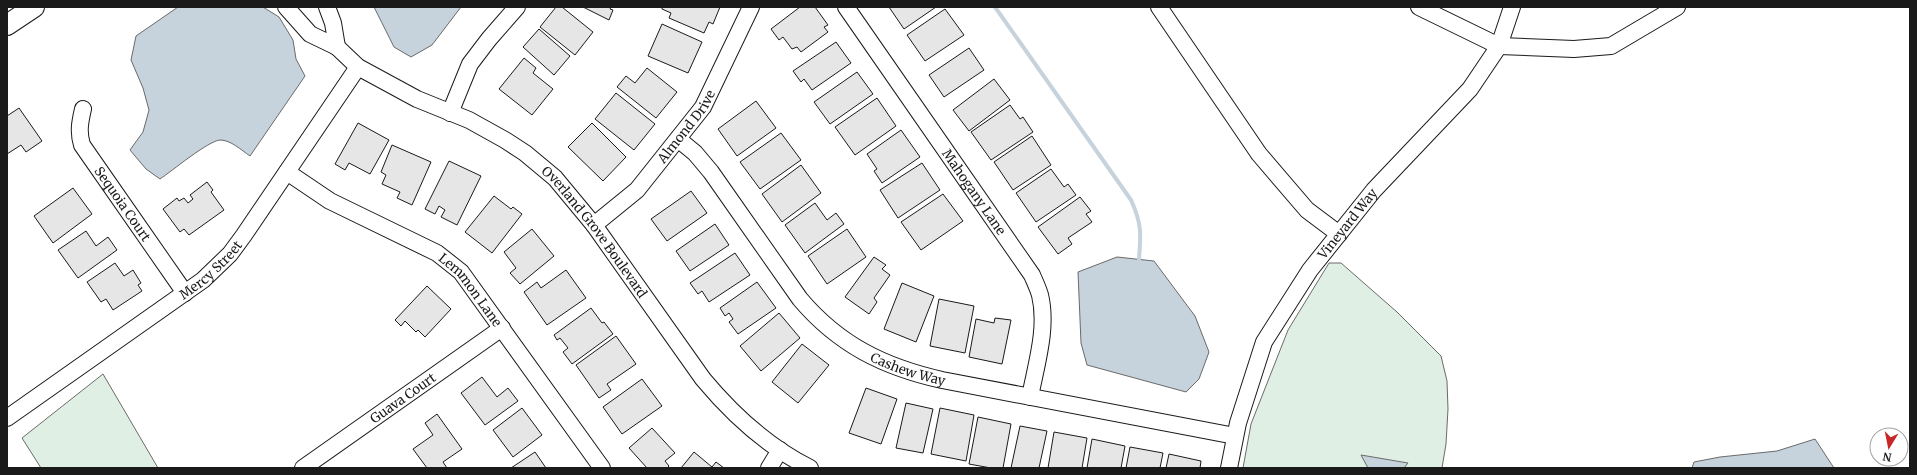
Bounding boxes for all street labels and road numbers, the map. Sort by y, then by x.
street label: Almond Drive [653,87,719,167]
street label: Mahogany Lane [939,146,1010,238]
street label: Overland Grove Boulevard [538,162,651,301]
street label: Sequoia Court [91,163,155,244]
street label: Vineyard Way [1313,184,1381,263]
street label: Mercy Street [176,237,245,303]
street label: Lemmon Lane [435,249,506,330]
street label: Cashew Way [868,348,948,389]
street label: Guava Court [367,369,439,427]

